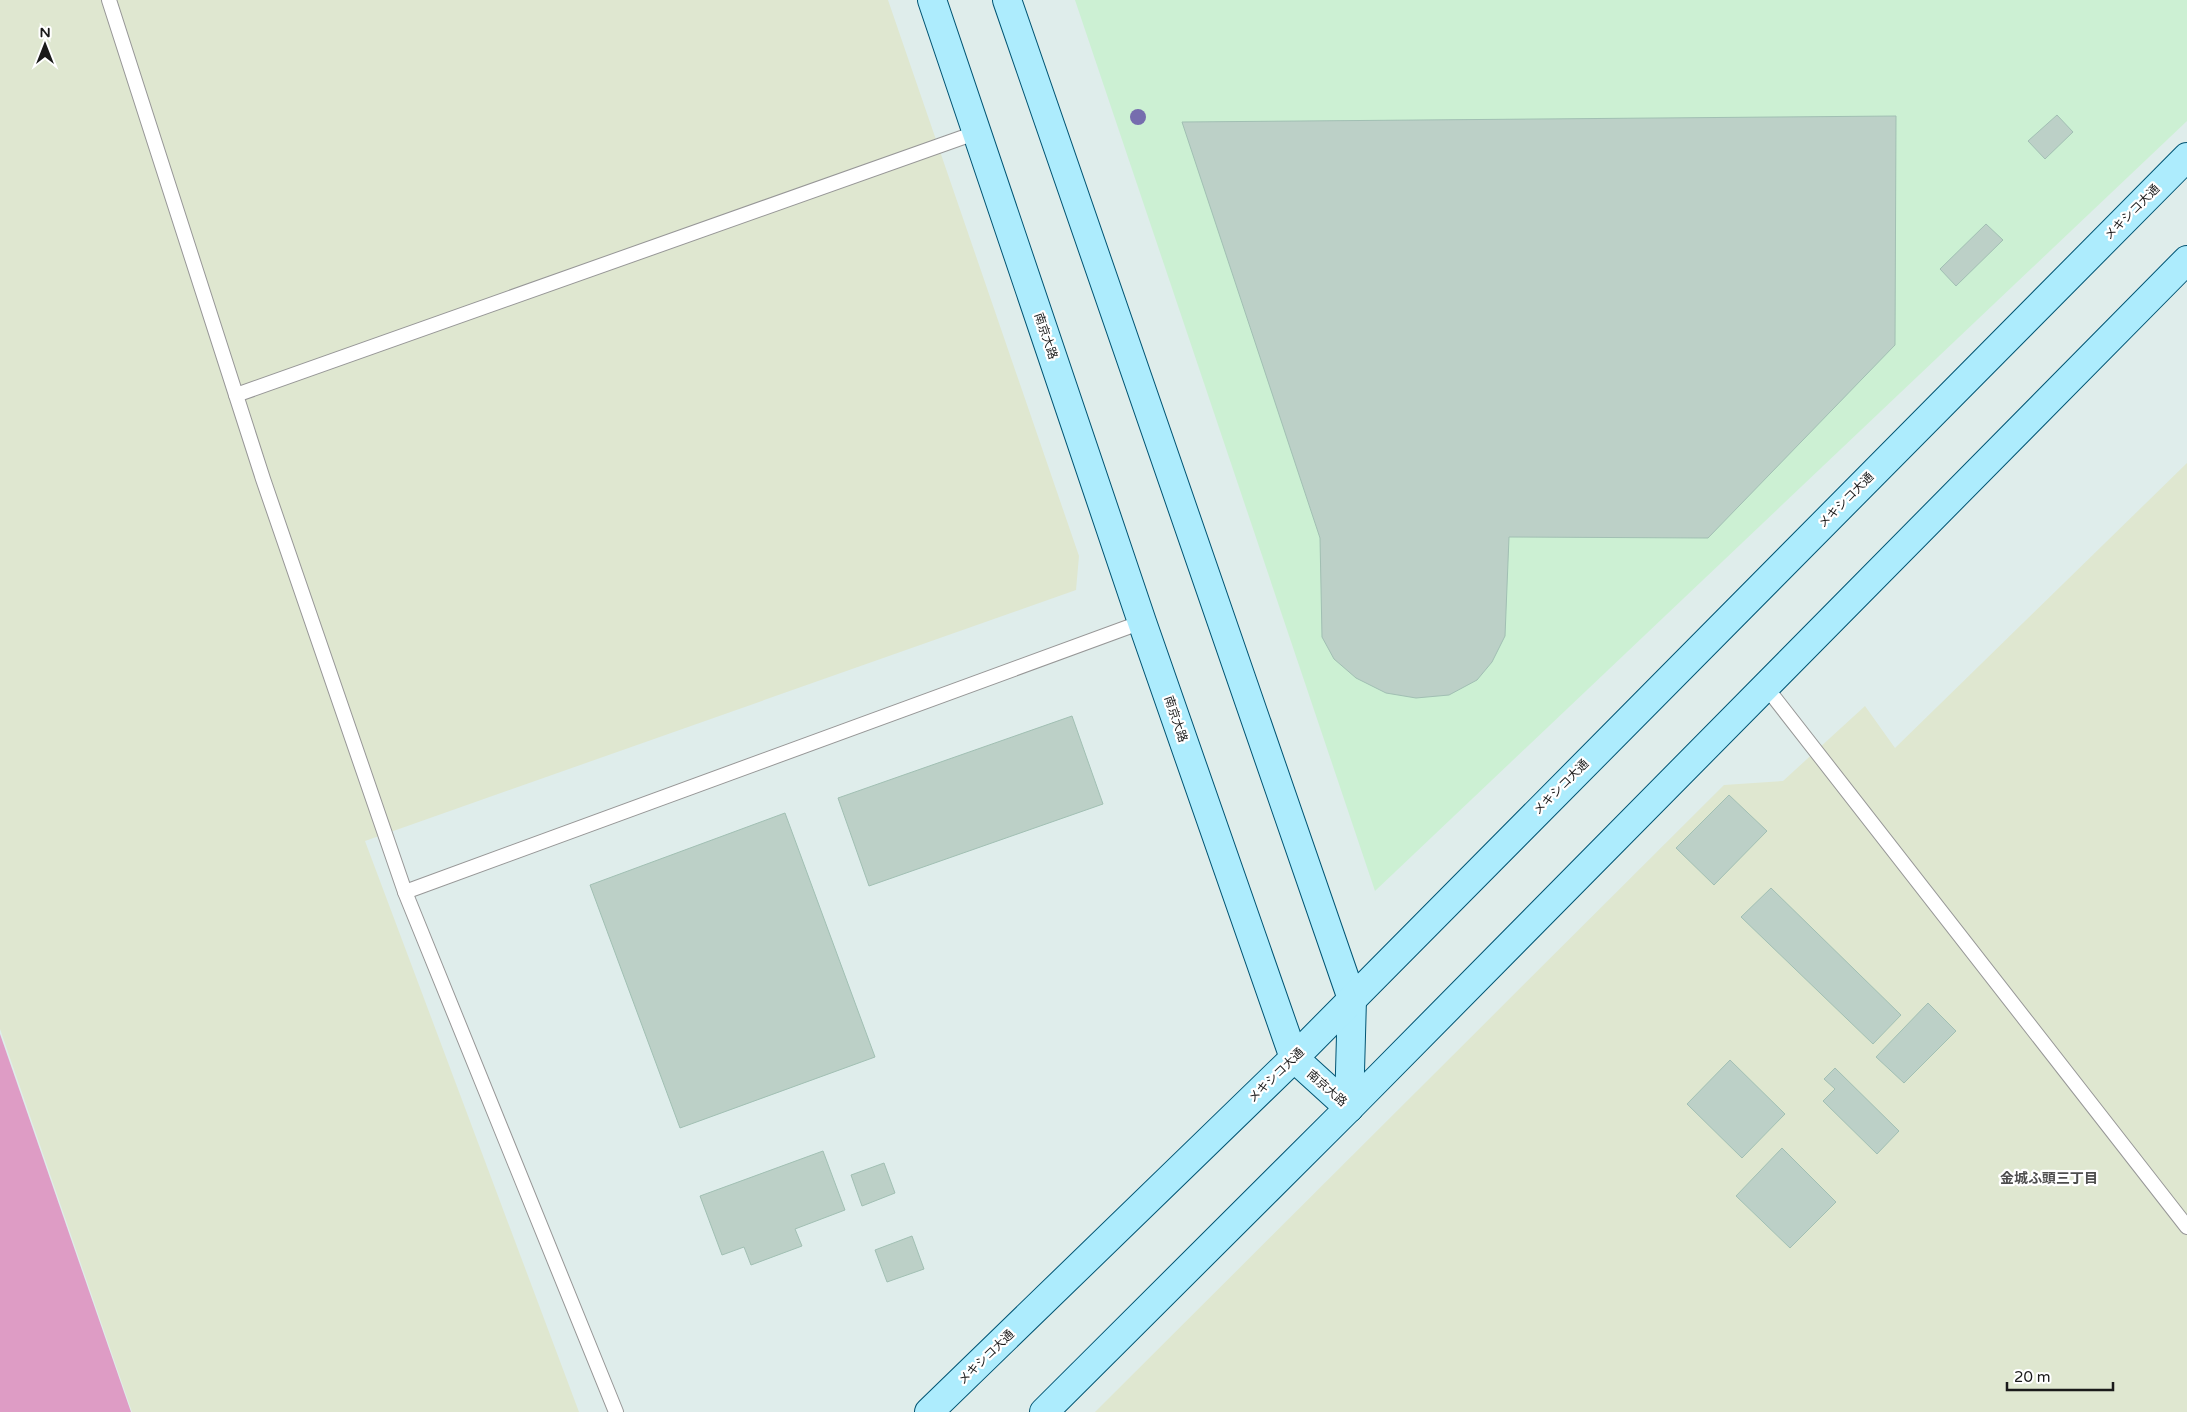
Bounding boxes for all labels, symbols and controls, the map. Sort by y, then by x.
north arrow [20,20,70,70]
text: N [39,24,51,41]
street label: メキシコ大通 [2102,182,2162,242]
street label: 南京大路 [1032,311,1060,361]
street label: メキシコ大通 [1816,470,1876,530]
street label: 南京大路 [1162,694,1190,744]
street label: メキシコ大通 [1531,757,1591,817]
street label: メキシコ大通 [1245,1045,1307,1105]
street label: 南京大路 [1304,1067,1350,1109]
district label: 金城ふ頭三丁目 [2000,1170,2098,1187]
street label: メキシコ大通 [955,1327,1017,1387]
scale bar [2007,1360,2113,1392]
text: 20 m [2014,1368,2051,1386]

